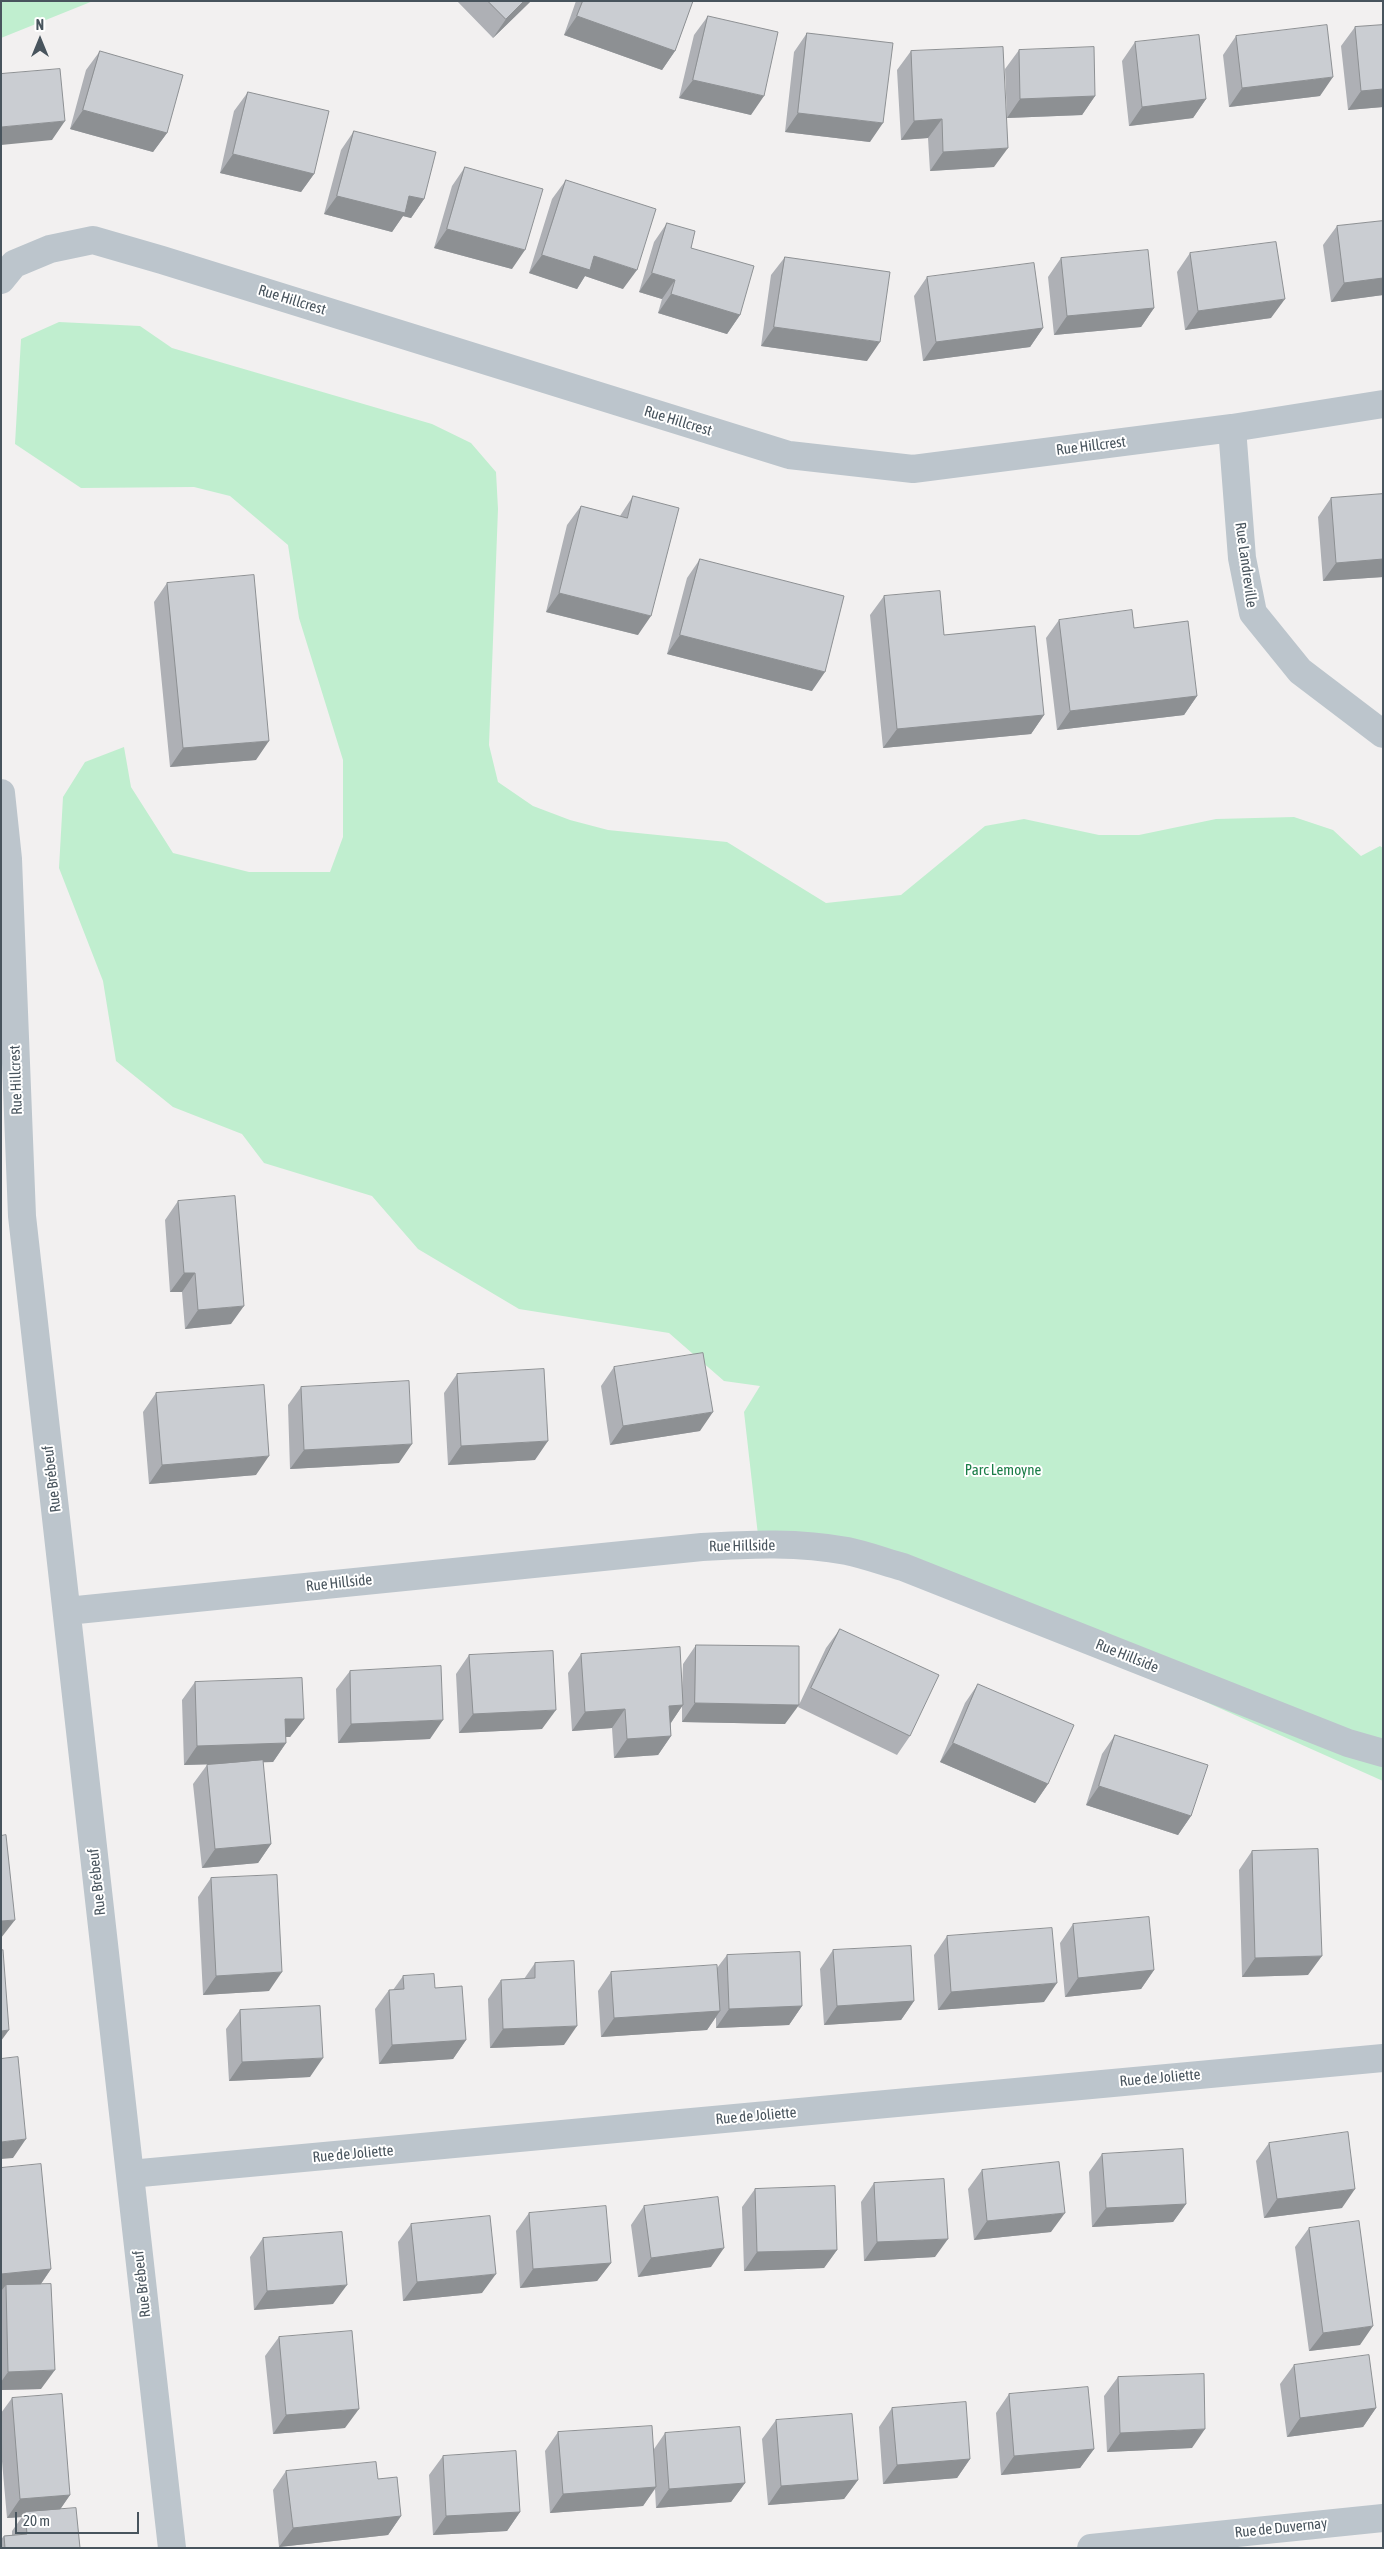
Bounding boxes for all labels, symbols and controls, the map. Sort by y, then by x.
north arrow [15,15,65,65]
text: N [36,17,44,33]
street label: Rue Hillcrest [256,281,328,319]
street label: Rue Hillcrest [642,402,714,440]
street label: Rue Hillcrest [1055,433,1127,459]
street label: Rue Landreville [1231,521,1261,609]
street label: Rue Hillcrest [6,1045,26,1115]
street label: Rue Brébeuf [39,1445,65,1513]
park label: Parc Lemoyne [965,1461,1041,1479]
street label: Rue Hillside [709,1536,775,1556]
street label: Rue Hillside [305,1571,373,1595]
street label: Rue Hillside [1093,1635,1161,1677]
street label: Rue Brébeuf [85,1848,109,1916]
street label: Rue de Joliette [1119,2066,1201,2090]
street label: Rue de Joliette [715,2104,797,2128]
street label: Rue de Joliette [312,2142,394,2166]
street label: Rue Brébeuf [130,2250,154,2318]
scale bar [18,2502,141,2534]
text: 20 m [23,2512,50,2529]
street label: Rue de Duvernay [1234,2514,1328,2542]

